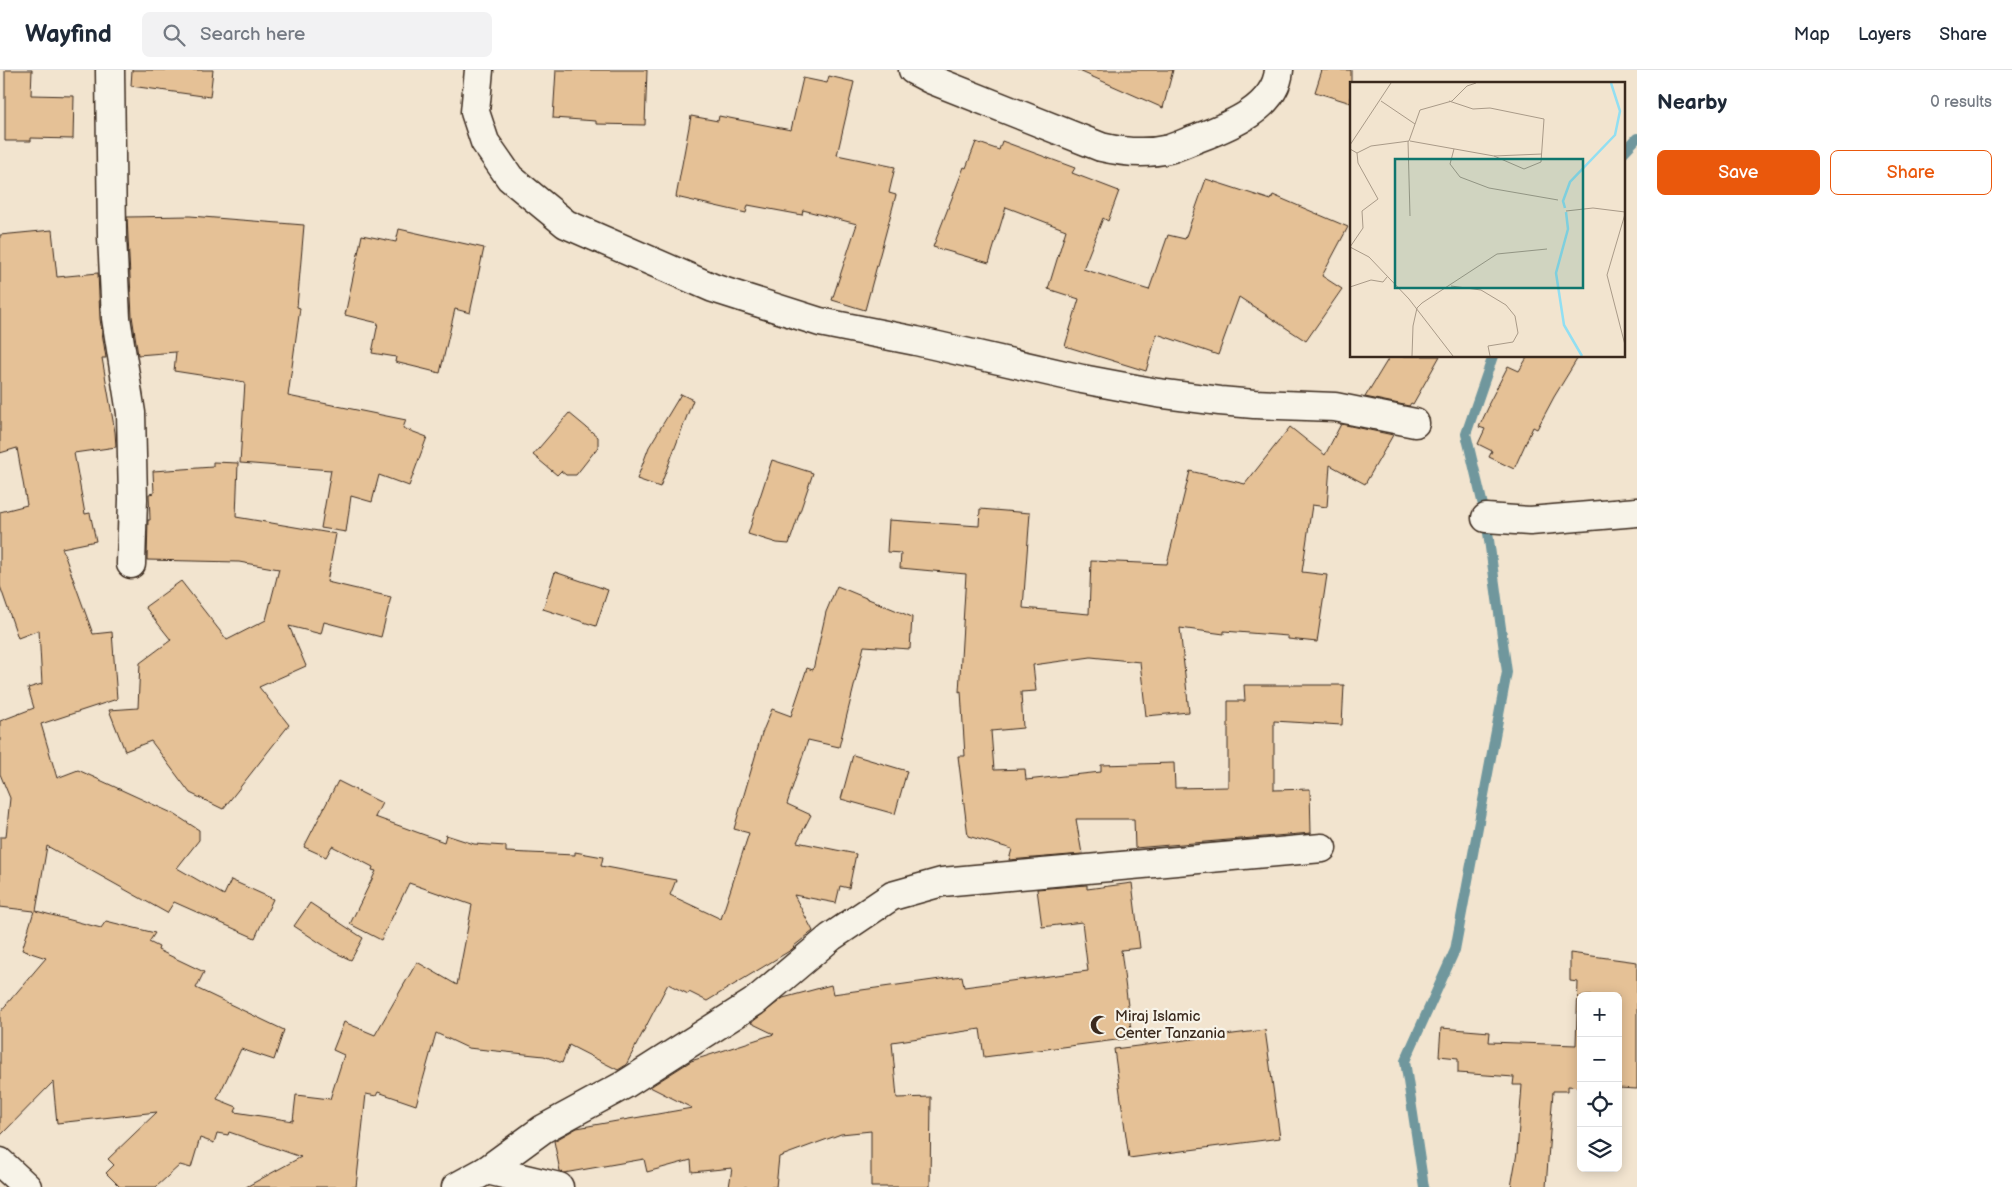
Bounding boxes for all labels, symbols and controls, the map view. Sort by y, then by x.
search box [142,12,492,57]
text: Wayfind [25,20,112,49]
icon: search [160,21,188,49]
text: Search here [200,23,305,46]
text: Map [1794,24,1830,45]
text: Layers [1858,24,1911,45]
text: Share [1939,24,1987,45]
inset map [1350,82,1624,358]
text: Nearby [1657,90,1727,115]
text: 0 results [1930,93,1992,112]
button: Save [1657,150,1820,195]
button: Share [1830,150,1992,195]
map controls [1577,992,1622,1172]
button: + [1577,992,1622,1037]
place label: Miraj Islamic Center Tanzania [1115,1007,1225,1043]
mosque icon: Miraj Islamic Center Tanzania [1089,1014,1111,1036]
button: − [1577,1037,1622,1082]
button: locate [1577,1082,1622,1127]
button: layers [1577,1127,1622,1172]

